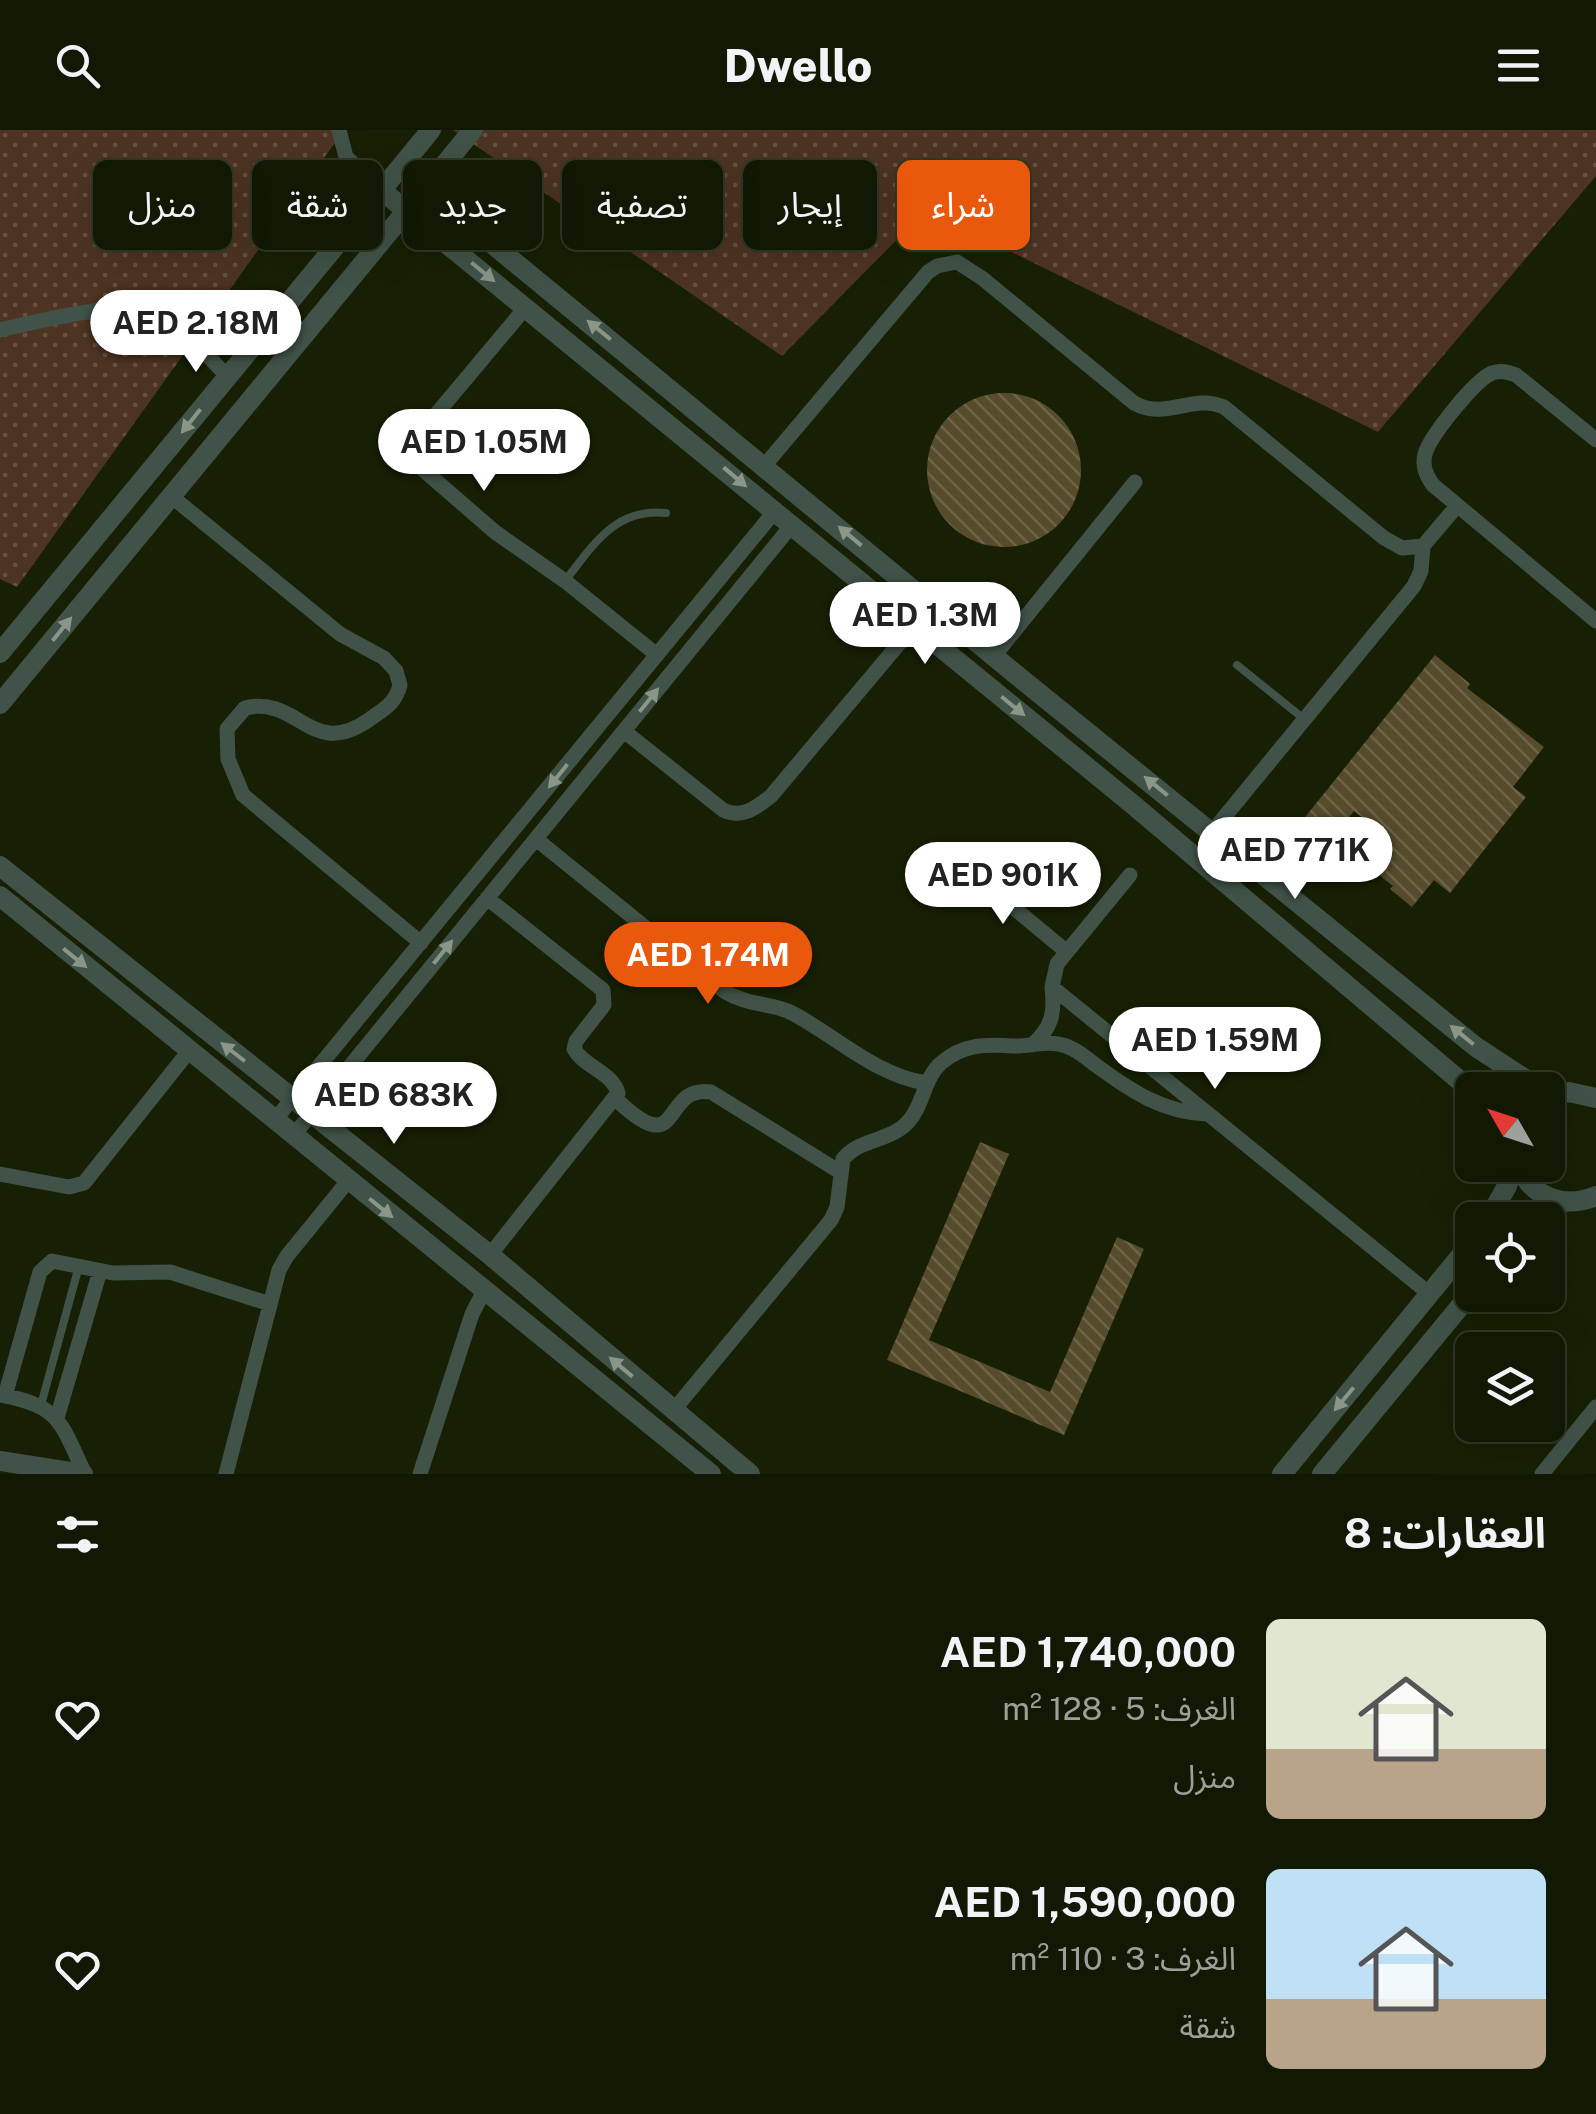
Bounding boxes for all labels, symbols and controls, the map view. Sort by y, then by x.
icon: search [50,38,105,93]
icon: menu [1491,38,1546,93]
text: Dwello [724,39,872,92]
chip: منزل [93,160,232,250]
chip: شقة [252,160,383,250]
chip: جديد [403,160,542,250]
chip: تصفية [562,160,723,250]
chip: إيجار [743,160,877,250]
chip: شراء [897,160,1030,250]
one-way arrow [470,261,495,282]
pin: AED 2.18M [82,290,310,375]
text: AED 2.18M [112,304,280,341]
one-way arrow [586,320,611,341]
one-way arrow [181,408,202,433]
pin: AED 1.05M [370,409,598,494]
text: AED 1.05M [400,423,568,460]
one-way arrow [722,466,747,488]
one-way arrow [837,526,862,547]
pin: AED 1.3M [822,582,1028,667]
text: AED 1.3M [852,596,998,633]
one-way arrow [51,616,72,641]
one-way arrow [638,688,659,713]
one-way arrow [1000,695,1025,716]
one-way arrow [548,764,569,789]
one-way arrow [1143,776,1168,797]
pin: AED 771K [1192,817,1398,902]
text: AED 771K [1219,831,1371,868]
pin: AED 901K [900,842,1106,927]
text: AED 901K [927,856,1079,893]
pin: AED 1.74M [594,922,822,1007]
text: AED 1.74M [626,936,790,973]
one-way arrow [432,939,453,964]
one-way arrow [63,947,88,968]
pin: AED 1.59M [1101,1007,1329,1092]
text: AED 1.59M [1131,1021,1299,1058]
one-way arrow [1449,1025,1474,1046]
one-way arrow [221,1041,247,1062]
pin: AED 683K [291,1062,497,1147]
north arrow [1455,1072,1565,1182]
map controls [1455,1072,1565,1442]
text: AED 683K [314,1076,474,1113]
one-way arrow [369,1197,394,1218]
button: locate [1455,1202,1565,1312]
button: layers [1455,1332,1565,1442]
one-way arrow [609,1356,634,1378]
one-way arrow [1334,1387,1355,1412]
icon: filters [50,1507,105,1562]
text: العقارات: 8 [1344,1508,1546,1557]
text: AED 1,740,000 [940,1627,1236,1676]
icon: home [1346,1659,1466,1779]
text: الغرف: 5 · 128 m² [1002,1690,1236,1727]
icon: heart [50,1692,105,1747]
text: منزل [1173,1758,1236,1795]
text: AED 1,590,000 [934,1877,1236,1926]
icon: home [1346,1909,1466,2029]
text: الغرف: 3 · 110 m² [1010,1940,1236,1977]
icon: heart [50,1942,105,1997]
text: شقة [1180,2008,1236,2045]

